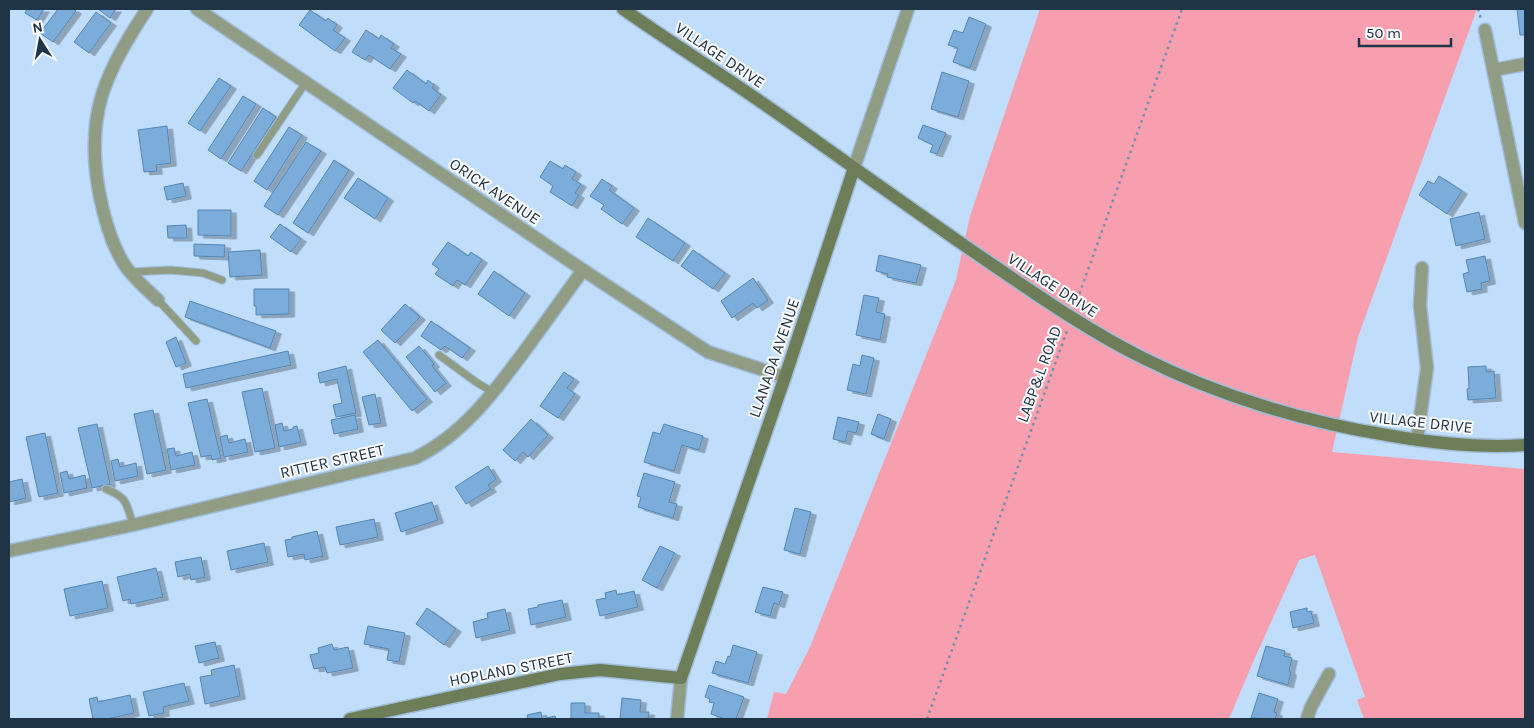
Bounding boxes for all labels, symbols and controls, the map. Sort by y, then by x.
north arrow [15,15,65,65]
scale bar [1359,15,1452,47]
text: N [31,18,44,37]
street label: VILLAGE DRIVE [672,18,768,92]
text: 50 m [1366,24,1401,42]
street label: ORICK AVENUE [446,154,544,228]
street label: VILLAGE DRIVE [1004,249,1102,321]
street label: LLANADA AVENUE [745,296,803,420]
street label: LABP&L ROAD [1013,323,1065,425]
street label: VILLAGE DRIVE [1369,407,1473,437]
street label: RITTER STREET [278,440,386,482]
street label: HOPLAND STREET [448,648,574,690]

